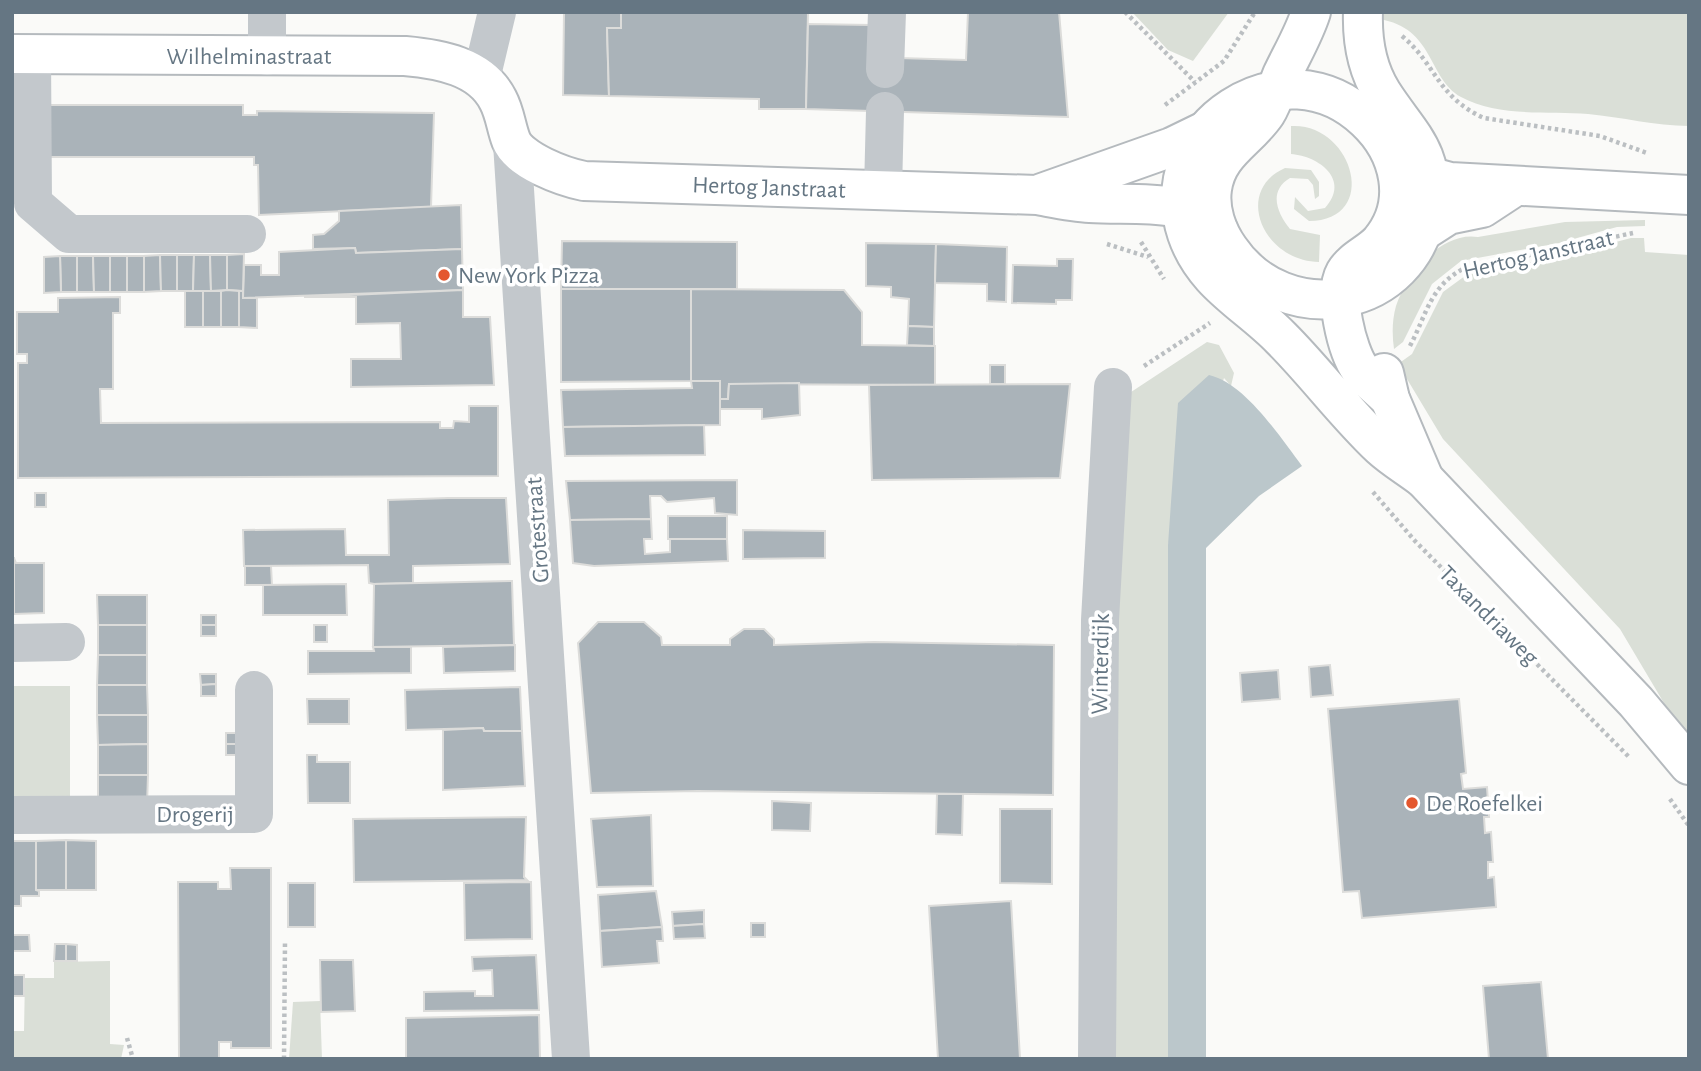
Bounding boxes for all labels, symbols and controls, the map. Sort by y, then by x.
street label: Wilhelminastraat [167,45,332,69]
street label: Hertog Janstraat [692,173,846,203]
street label: Hertog Janstraat [1461,226,1616,284]
place label: New York Pizza [458,264,600,288]
marker: New York Pizza [436,267,452,283]
street label: Grotestraat [522,476,554,583]
street label: Taxandriaweg [1434,561,1543,670]
street label: Winterdijk [1088,613,1114,715]
place label: De Roefelkei [1426,792,1543,816]
marker: De Roefelkei [1404,795,1420,811]
street label: Drogerij [156,803,234,827]

